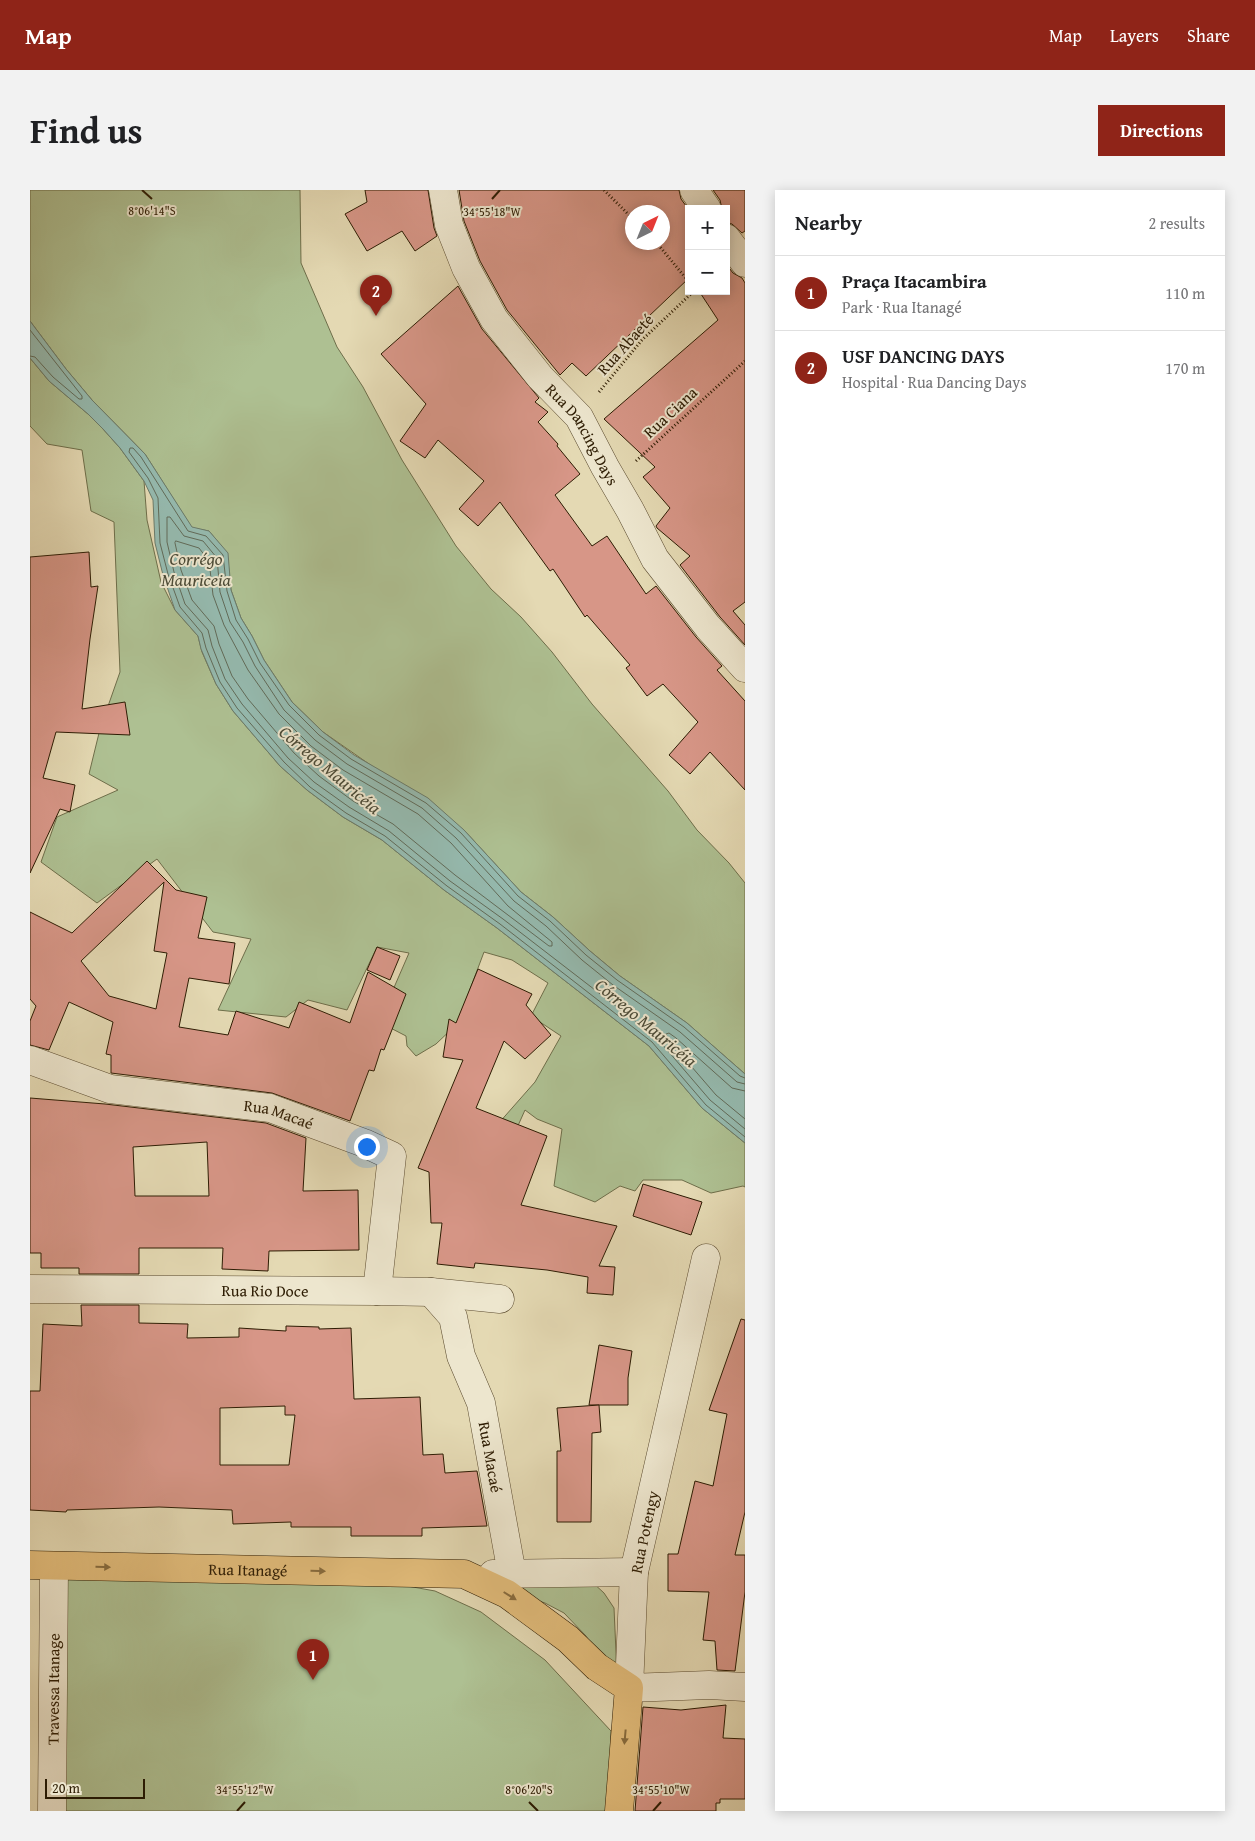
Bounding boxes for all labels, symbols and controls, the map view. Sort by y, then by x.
text: Map [25,18,72,53]
text: Map [1049,22,1082,49]
text: Layers [1110,22,1159,49]
text: Share [1187,22,1230,49]
text: Find us [30,105,143,156]
button: Directions [1098,105,1225,156]
text: 8°06'14"S [128,202,176,219]
text: 34°55'18"W [463,203,522,220]
north arrow [625,205,670,250]
map controls [685,205,730,295]
button: + [685,205,730,250]
text: Nearby [795,207,862,238]
text: 2 results [1148,211,1205,235]
button: − [685,250,730,295]
text: Praça Itacambira [842,267,987,295]
pin: 2 [360,275,392,316]
text: 1 [807,281,815,305]
text: 110 m [1165,281,1205,305]
text: Park · Rua Itanagé [842,295,962,319]
street label: Rua Abaeté [591,308,659,380]
text: USF DANCING DAYS [842,342,1005,370]
text: 2 [807,356,815,380]
text: 170 m [1165,356,1205,380]
text: Hospital · Rua Dancing Days [842,370,1027,394]
street label: Rua Dancing Days [540,378,625,490]
street label: Rua Ciana [638,380,703,443]
water label: Corrégo Mauriceia [161,545,232,593]
water label: Córrego Mauricéia [273,719,388,821]
water label: Córrego Mauricéia [589,972,704,1074]
street label: Rua Macaé [243,1093,317,1135]
your location [354,1134,380,1160]
street label: Rua Rio Doce [221,1278,309,1303]
street label: Rua Macaé [473,1419,509,1494]
street label: Rua Potengy [624,1488,664,1575]
street label: Rua Itanagé [208,1557,288,1582]
one-way arrow [95,1563,111,1571]
one-way arrow [310,1567,326,1575]
one-way arrow [503,1592,517,1601]
street label: Travessa Itanage [41,1633,65,1745]
pin: 1 [297,1639,329,1680]
one-way arrow [621,1729,629,1745]
scale bar [45,1776,145,1799]
text: 20 m [52,1778,80,1798]
text: 34°55'12"W [216,1781,275,1798]
text: 8°06'20"S [505,1781,553,1798]
text: 34°55'10"W [632,1781,691,1798]

